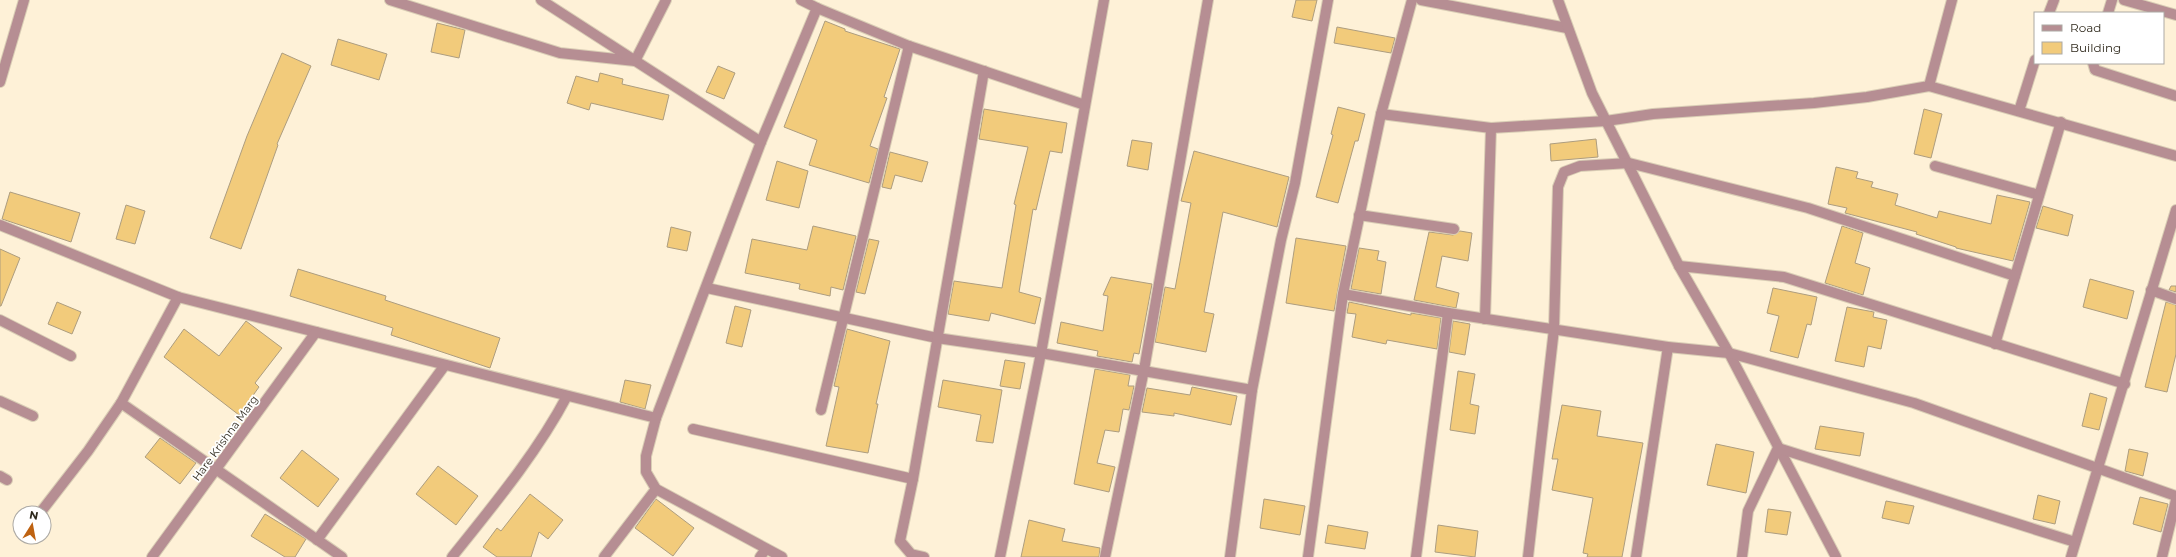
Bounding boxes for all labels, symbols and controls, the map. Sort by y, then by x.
legend [2034,12,2164,64]
text: Road [2070,20,2101,35]
text: Building [2070,40,2121,55]
street label: Hare Krishna Marg [189,392,261,484]
north arrow [12,505,52,545]
text: N [28,507,40,523]

